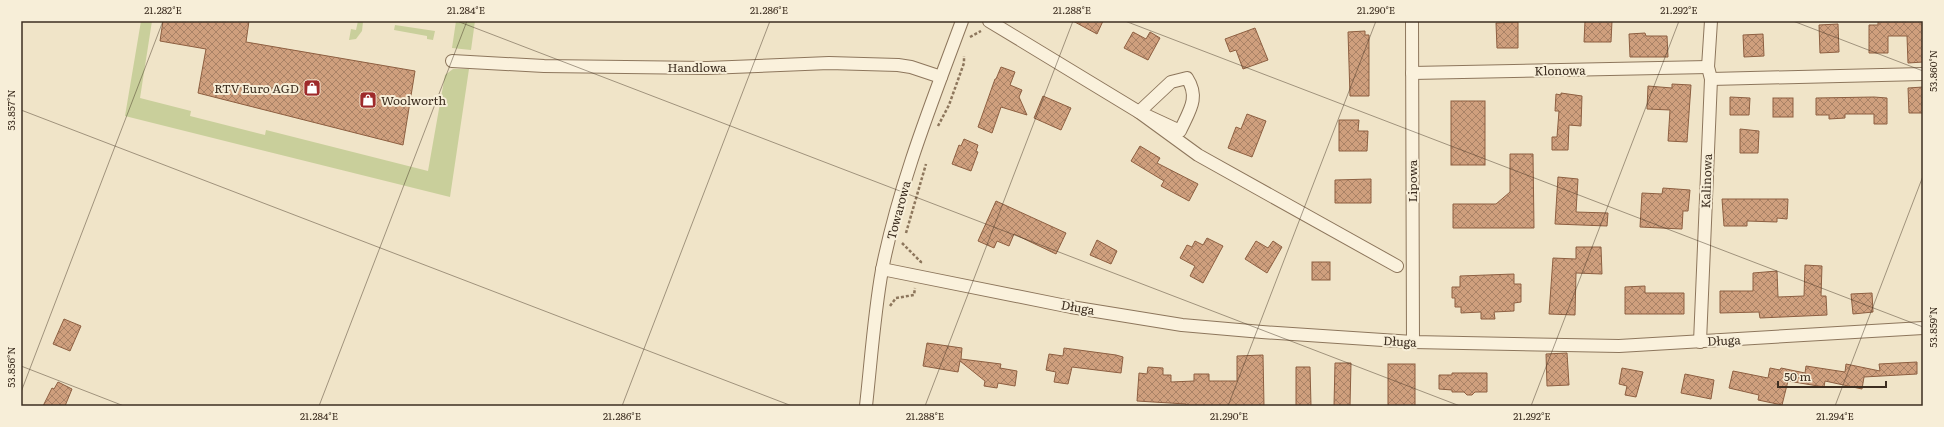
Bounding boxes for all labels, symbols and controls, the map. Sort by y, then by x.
text: 21.282°E [144,2,182,17]
text: 21.284°E [447,2,485,17]
text: 21.286°E [750,2,788,17]
text: 21.288°E [1053,2,1091,17]
text: 21.290°E [1357,2,1395,17]
text: 21.292°E [1660,2,1698,17]
text: 53.860°N [1925,50,1940,92]
street label: Handlowa [667,58,727,76]
street label: Klonowa [1534,61,1586,79]
shop icon: RTV Euro AGD [302,78,322,98]
place label: RTV Euro AGD [214,79,299,97]
text: 53.857°N [3,89,18,131]
shop icon: Woolworth [358,90,378,110]
place label: Woolworth [381,91,446,109]
street label: Kalinowa [1696,153,1716,209]
street label: Lipowa [1403,159,1421,202]
street label: Towarowa [881,178,915,242]
street label: Długa [1060,295,1097,319]
text: 53.859°N [1925,306,1940,348]
street label: Długa [1707,330,1742,350]
street label: Długa [1383,331,1418,351]
text: 53.856°N [3,346,18,388]
scale bar [1778,363,1886,389]
text: 50 m [1784,367,1811,385]
text: 21.284°E [300,408,338,423]
text: 21.286°E [603,408,641,423]
text: 21.288°E [906,408,944,423]
text: 21.290°E [1210,408,1248,423]
text: 21.292°E [1513,408,1551,423]
text: 21.294°E [1816,408,1854,423]

